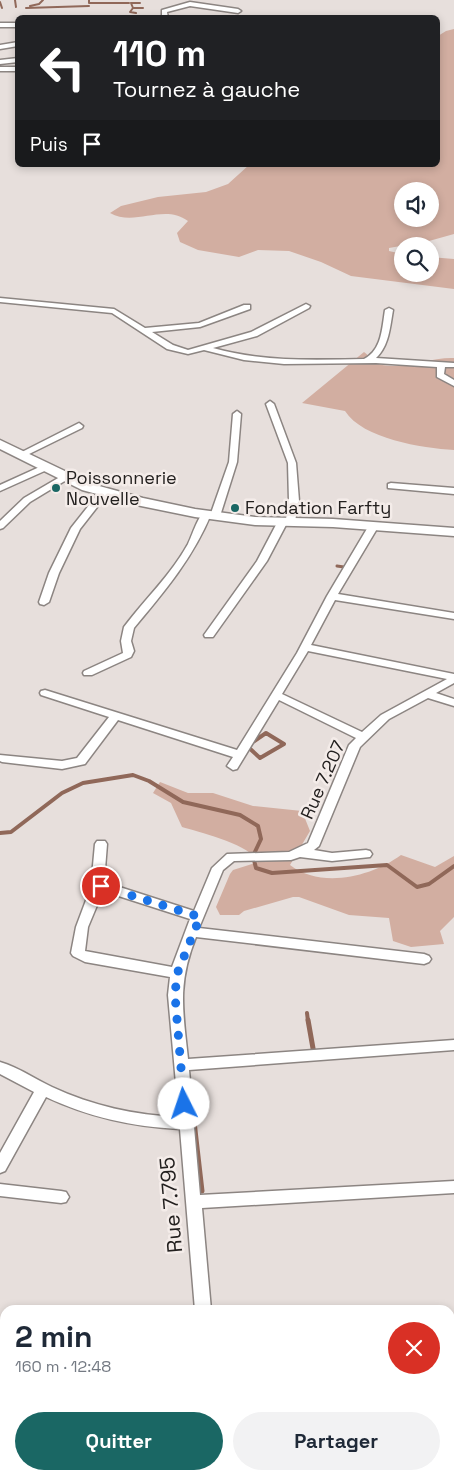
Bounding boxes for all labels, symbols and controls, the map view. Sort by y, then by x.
text: 110 m [113,32,206,76]
icon: left [30,35,95,100]
text: Tournez à gauche [113,75,300,103]
icon: arrive [78,130,106,158]
text: Puis [30,132,68,157]
map controls [394,182,439,282]
button: sound [394,182,439,227]
button: search [394,237,439,282]
place label: Poissonnerie Nouvelle [66,466,177,510]
marker: Poissonnerie Nouvelle [50,482,62,494]
place label: Fondation Farfty [245,496,391,519]
marker: Fondation Farfty [229,502,241,514]
street label: Rue 7.207 [295,737,350,823]
pin [80,865,122,907]
icon: arrive [87,872,115,900]
position arrow [157,1077,209,1129]
street label: Rue 7.795 [153,1156,188,1254]
text: 2 min [15,1317,93,1356]
button: close [388,1322,440,1374]
text: 160 m · 12:48 [15,1356,111,1377]
button: Quitter [15,1412,223,1470]
button: Partager [233,1412,440,1470]

